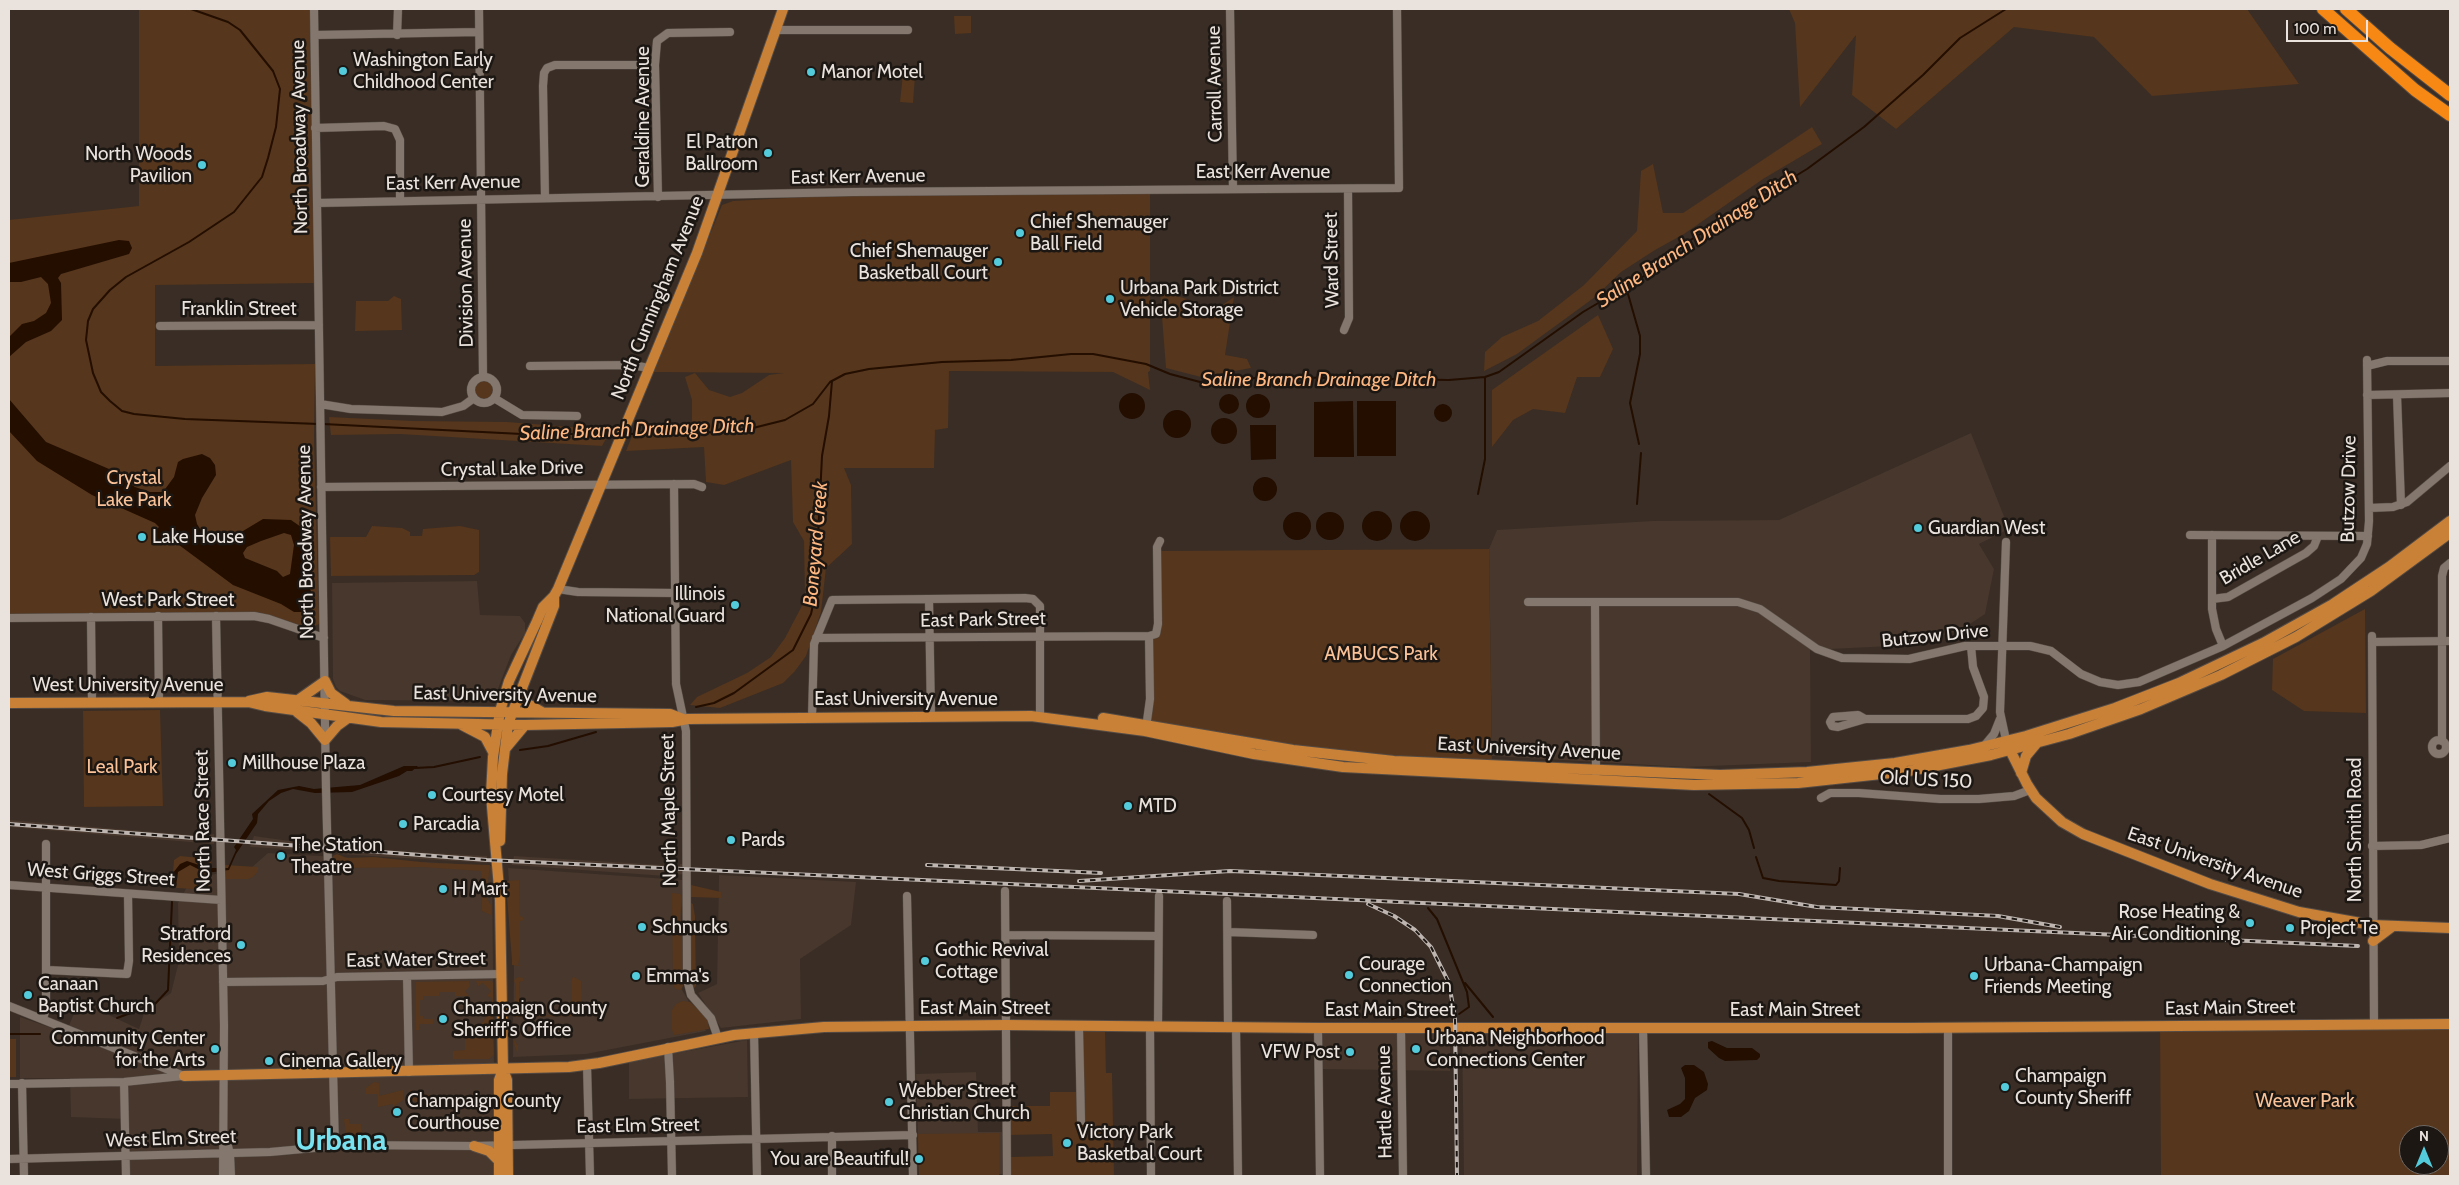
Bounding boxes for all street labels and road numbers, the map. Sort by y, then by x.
street label: Carroll Avenue [1203,26,1227,142]
street label: North Broadway Avenue [287,40,313,234]
street label: Geraldine Avenue [632,46,654,188]
street label: East Kerr Avenue [1196,161,1330,183]
street label: East Kerr Avenue [791,164,925,190]
street label: East Kerr Avenue [386,170,520,196]
street label: North Cunningham Avenue [607,193,709,403]
street label: Ward Street [1320,212,1344,308]
street label: Division Avenue [453,219,479,347]
street label: Franklin Street [181,298,297,320]
street label: Butzow Drive [2337,435,2361,543]
street label: North Broadway Avenue [293,445,319,639]
street label: Crystal Lake Drive [441,456,583,482]
street label: Bridle Lane [2216,526,2304,590]
street label: West Park Street [102,589,234,611]
street label: East Park Street [920,608,1046,632]
street label: Butzow Drive [1880,619,1990,653]
street label: West University Avenue [33,674,223,696]
street label: East University Avenue [413,682,597,708]
street label: East University Avenue [814,688,998,710]
street label: North Maple Street [656,733,682,887]
street label: East University Avenue [1437,733,1621,765]
street label: North Race Street [190,750,216,892]
street label: North Smith Road [2344,758,2366,902]
street label: Old US 150 [1879,766,1973,794]
street label: East University Avenue [2124,822,2306,904]
street label: West Griggs Street [26,858,176,892]
street label: East Water Street [346,947,486,973]
street label: East Main Street [2165,995,2295,1021]
street label: East Main Street [920,997,1050,1019]
street label: East Main Street [1325,999,1455,1021]
street label: East Main Street [1730,999,1860,1021]
street label: Hartle Avenue [1373,1045,1397,1159]
street label: East Elm Street [576,1114,700,1138]
street label: West Elm Street [106,1125,236,1153]

